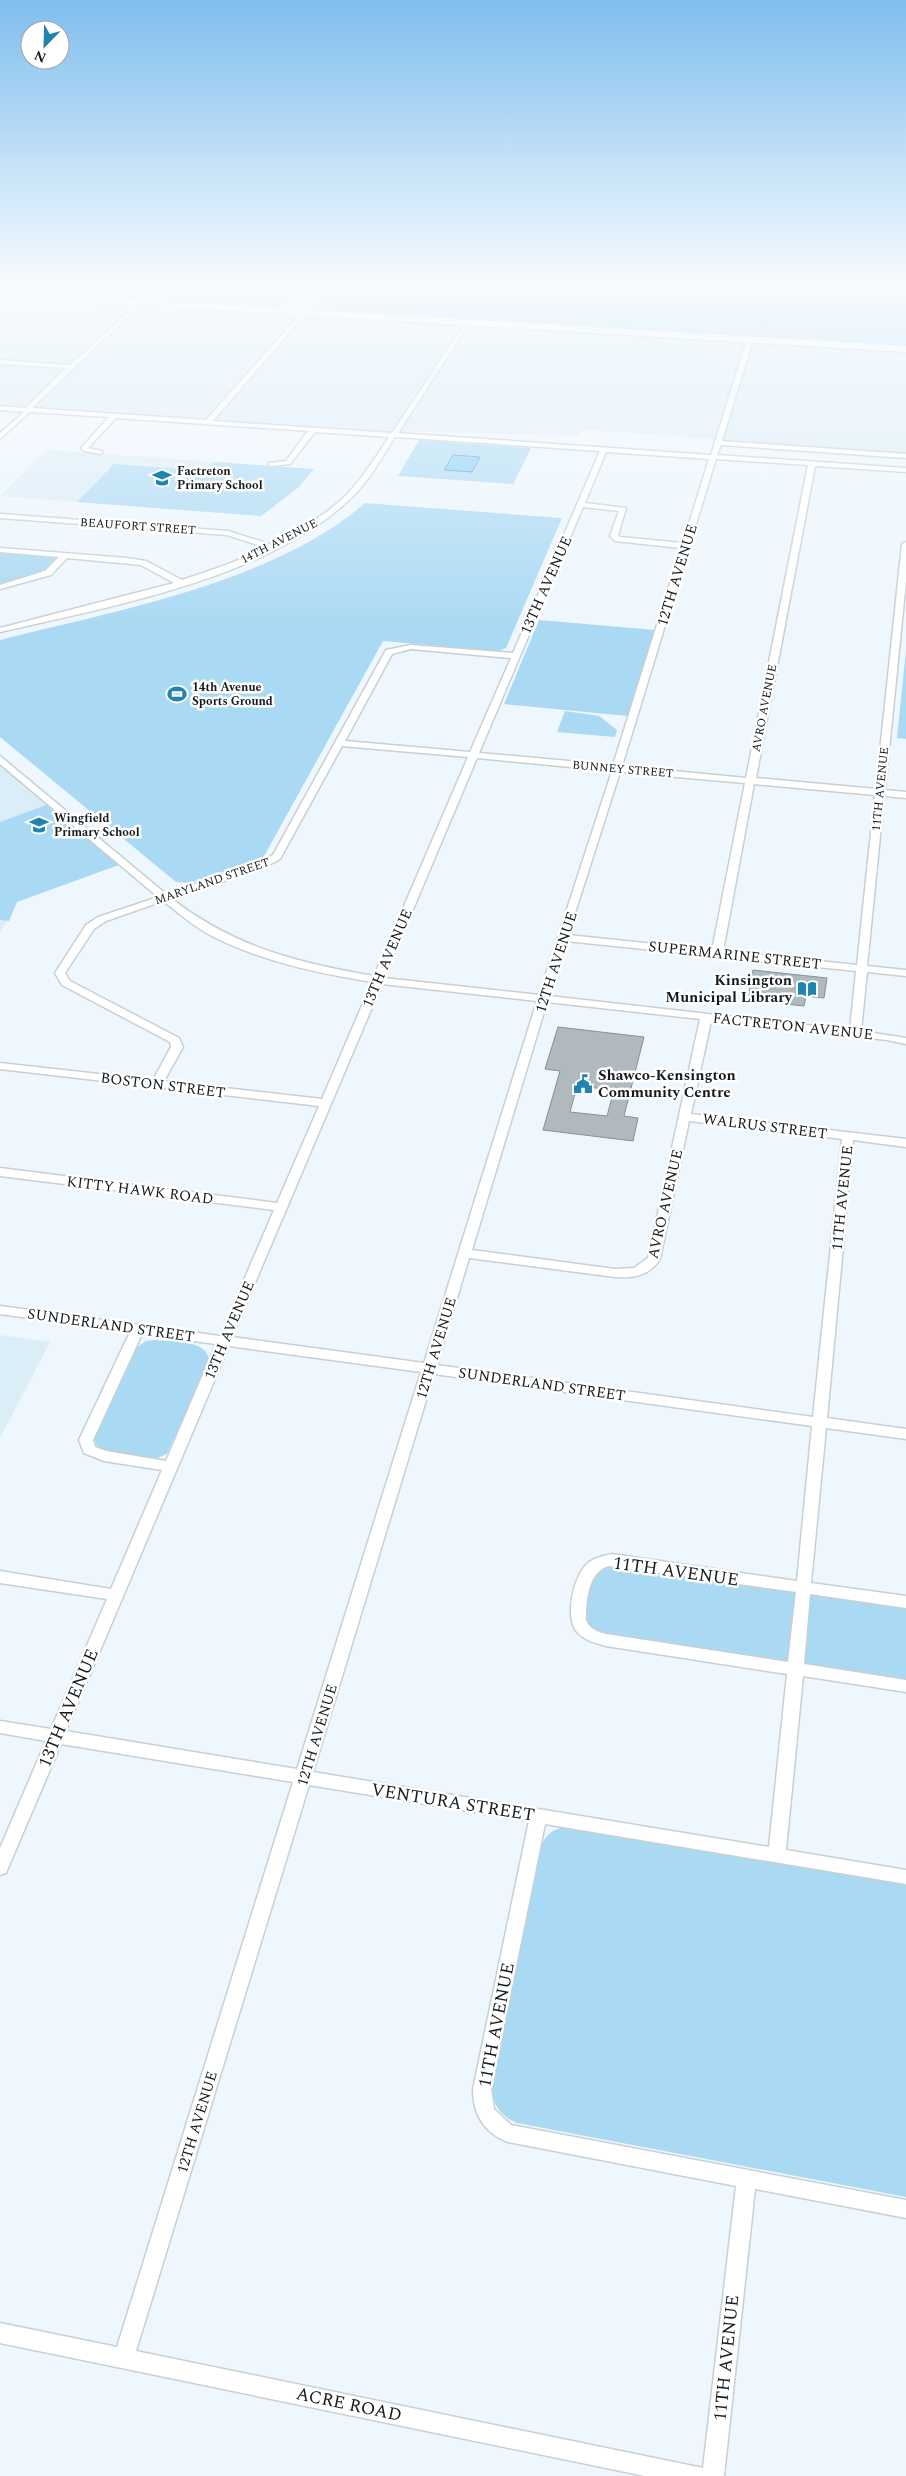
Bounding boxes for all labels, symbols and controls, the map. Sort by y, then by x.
north arrow [20,20,70,70]
text: N [31,45,49,68]
place label: Factreton Primary School [177,462,263,495]
school or university icon: Factreton Primary School [151,467,173,489]
street label: BEAUFORT STREET [79,513,197,540]
street label: 14TH AVENUE [237,514,321,569]
street label: 12TH AVENUE [651,521,704,629]
street label: 13TH AVENUE [514,532,578,638]
street label: AVRO AVENUE [747,663,782,754]
place label: 14th Avenue Sports Ground [192,678,273,711]
sports icon: 14th Avenue Sports Ground [166,683,188,705]
street label: 11TH AVENUE [867,746,894,832]
street label: BUNNEY STREET [571,756,674,783]
place label: Wingfield Primary School [54,809,140,842]
school or university icon: Wingfield Primary School [28,814,50,836]
street label: MARYLAND STREET [152,853,272,910]
street label: 13TH AVENUE [356,905,419,1011]
street label: 12TH AVENUE [529,908,584,1016]
street label: SUPERMARINE STREET [647,935,823,976]
place label: Kinsington Municipal Library [665,969,793,1009]
library icon: Kinsington Municipal Library [796,978,818,1000]
street label: FACTRETON AVENUE [711,1007,874,1046]
place label: Shawco-Kensington Community Centre [598,1064,736,1104]
street label: BOSTON STREET [99,1066,227,1105]
public building icon: Shawco-Kensington Community Centre [572,1073,594,1095]
street label: WALRUS STREET [701,1107,829,1146]
street label: 11TH AVENUE [826,1144,859,1252]
street label: AVRO AVENUE [642,1147,689,1261]
street label: KITTY HAWK ROAD [65,1170,215,1211]
street label: 13TH AVENUE [198,1277,261,1383]
street label: 12TH AVENUE [410,1294,463,1402]
street label: SUNDERLAND STREET [26,1302,196,1349]
street label: SUNDERLAND STREET [457,1361,627,1408]
street label: 11TH AVENUE [611,1549,741,1594]
street label: 13TH AVENUE [31,1645,106,1772]
street label: 12TH AVENUE [291,1681,344,1789]
street label: VENTURA STREET [369,1776,537,1829]
street label: 11TH AVENUE [471,1960,522,2090]
street label: 12TH AVENUE [171,2068,224,2176]
street label: 11TH AVENUE [706,2294,747,2422]
street label: ACRE ROAD [294,2380,404,2429]

